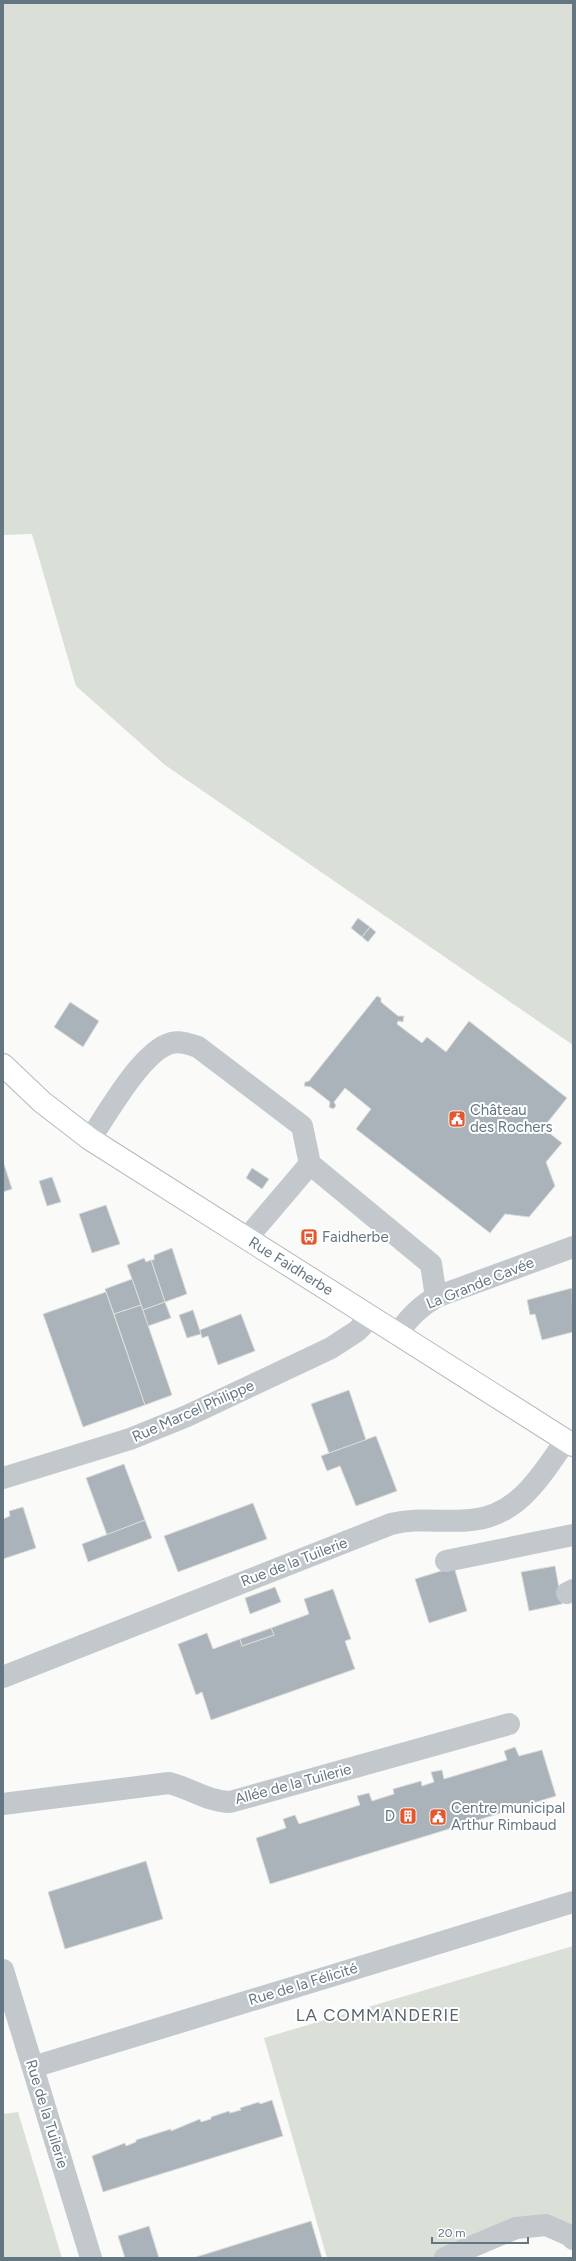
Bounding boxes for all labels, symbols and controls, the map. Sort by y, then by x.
place label: Château des Rochers [470,1101,553,1136]
public building icon: Château des Rochers [447,1109,467,1129]
bus stop icon: Faidherbe [299,1227,319,1247]
place label: Faidherbe [322,1228,389,1246]
street label: Rue Faidherbe [245,1233,337,1299]
street label: La Grande Cavée [423,1253,537,1313]
street label: Rue Marcel Philippe [129,1376,257,1446]
street label: Rue de la Tuilerie [238,1533,350,1591]
street label: Allée de la Tuilerie [233,1760,353,1808]
place label: Centre municipal Arthur Rimbaud [451,1799,565,1834]
building icon: D [398,1806,418,1826]
place label: D [385,1807,395,1825]
public building icon: Centre municipal Arthur Rimbaud [428,1807,448,1827]
street label: Rue de la Félicité [246,1959,360,2009]
district label: LA COMMANDERIE [296,2005,460,2025]
street label: Rue de la Tuilerie [22,2058,72,2170]
scale bar [432,2219,528,2245]
text: 20 m [438,2226,466,2240]

